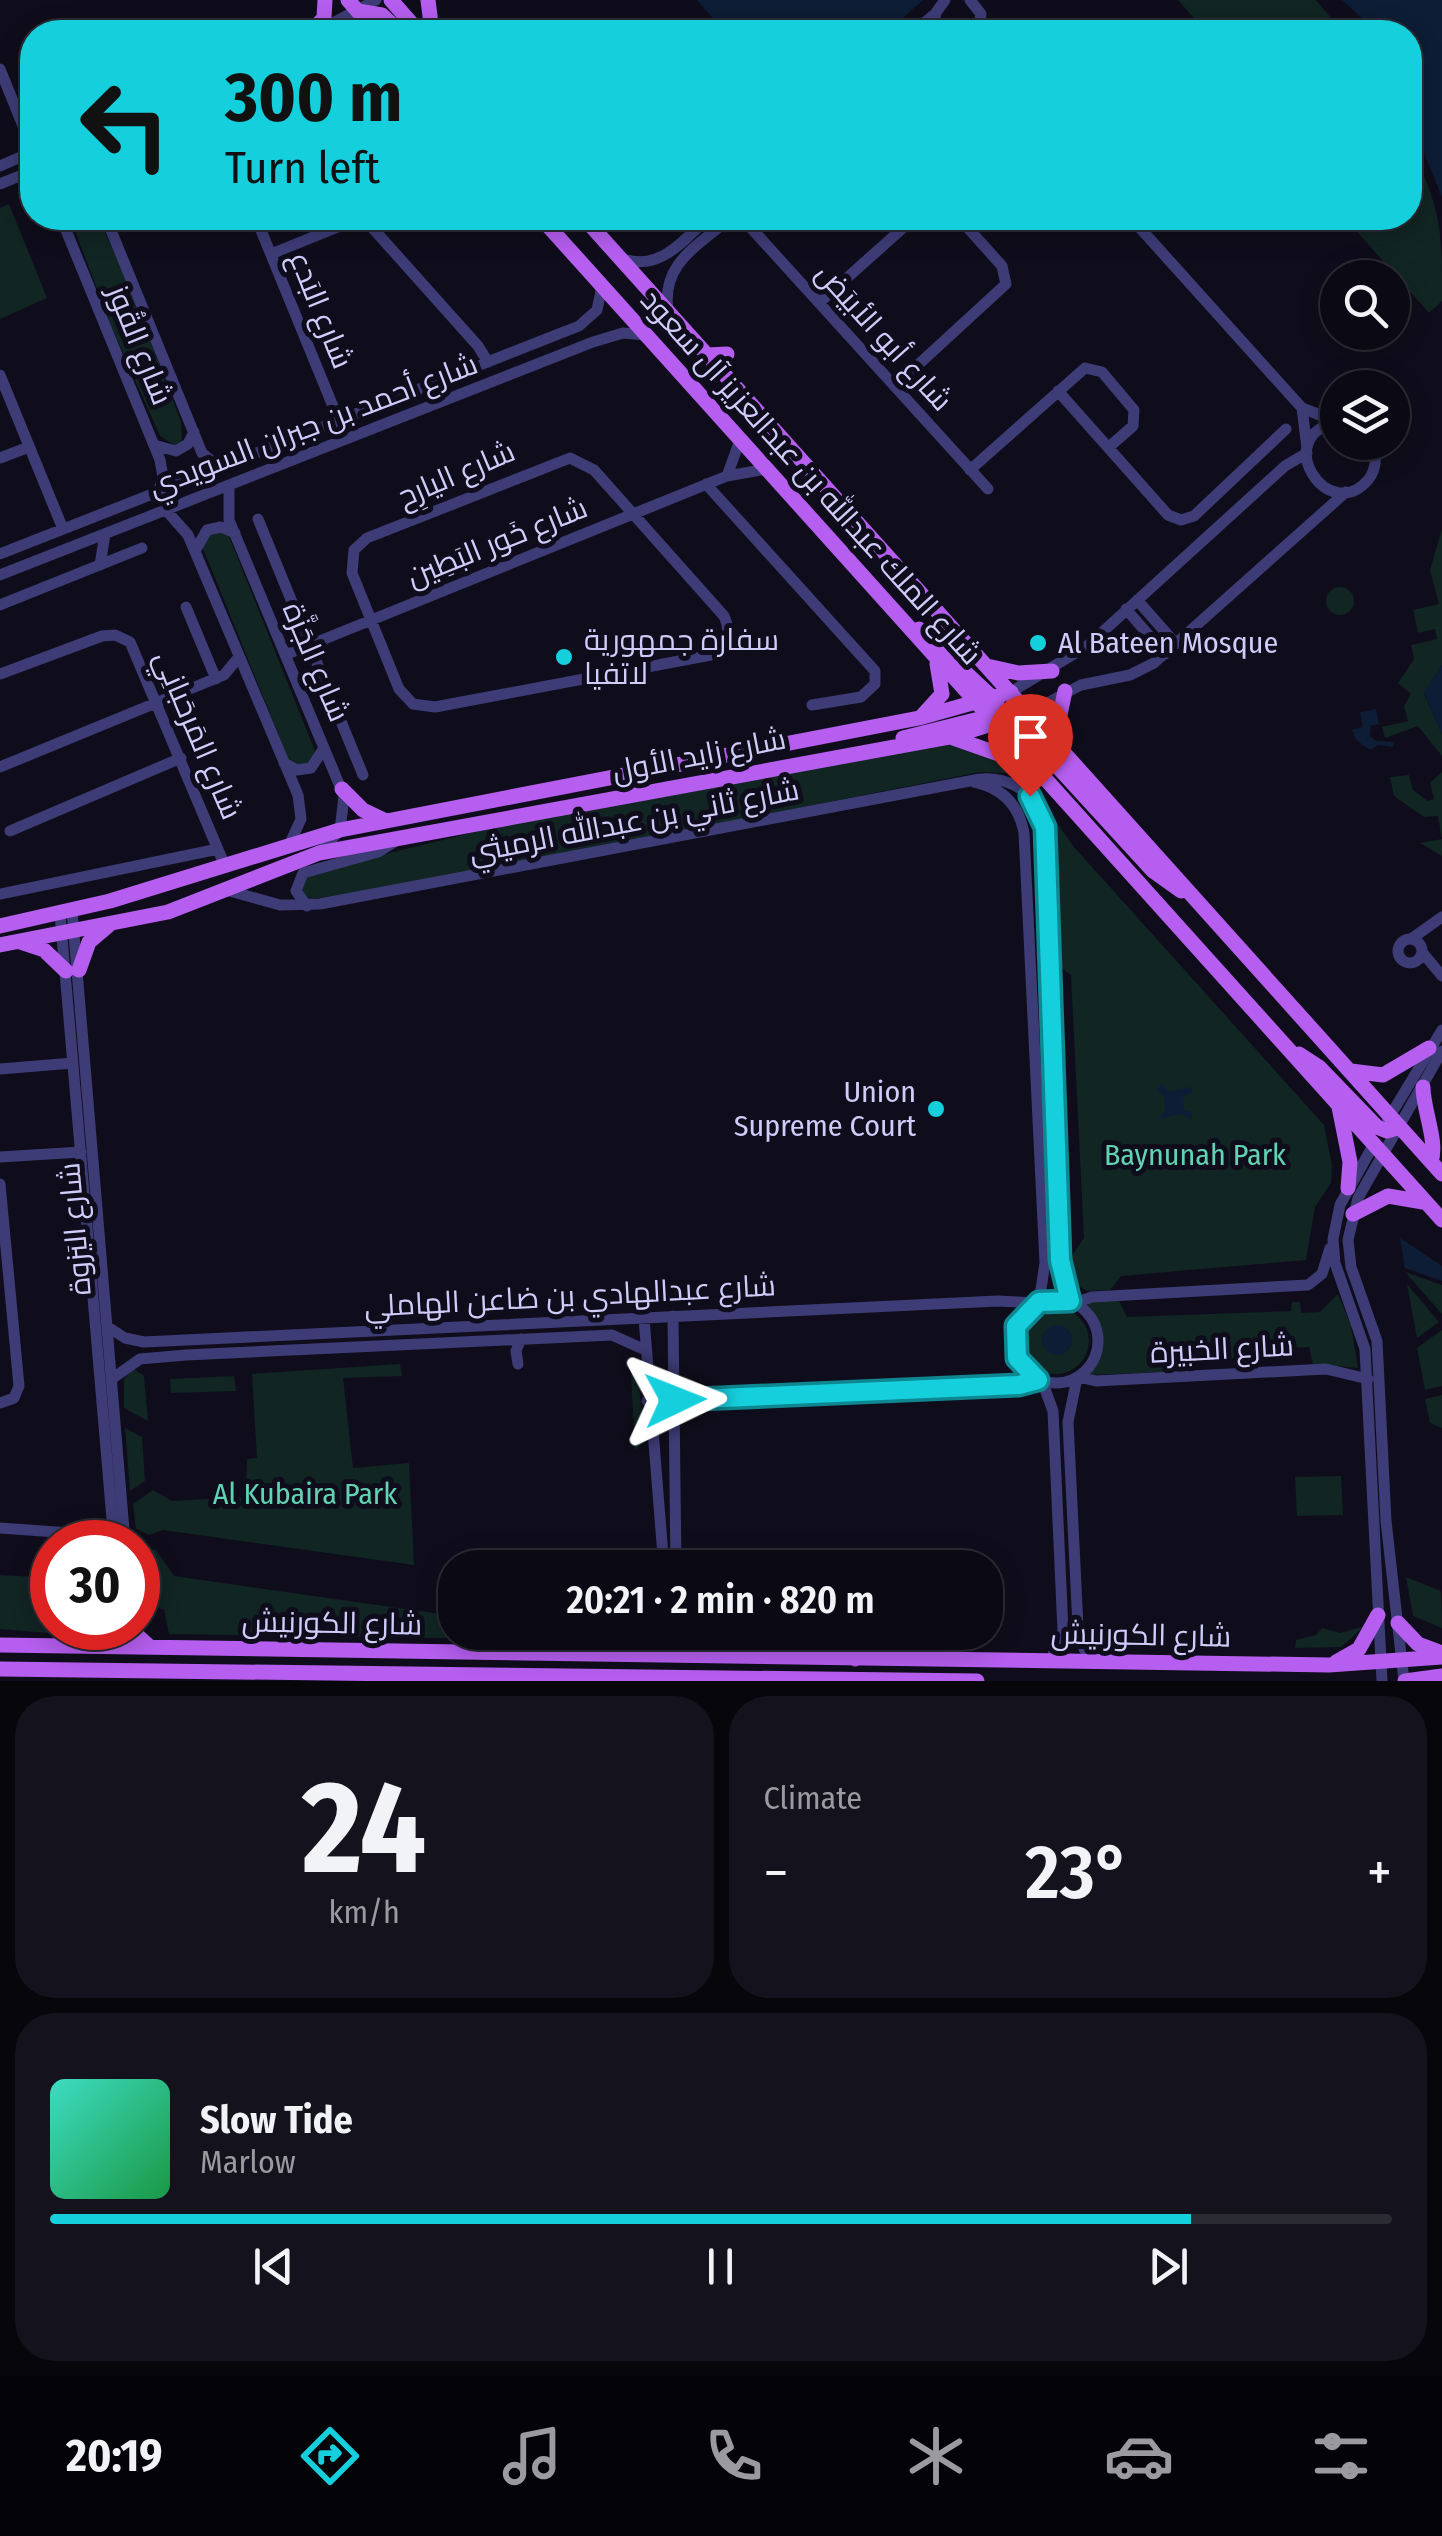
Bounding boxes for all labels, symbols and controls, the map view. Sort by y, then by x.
text: 300 m [225,56,403,140]
icon: left [60,60,190,190]
text: Turn left [225,141,380,195]
street label: شارع البَدع [279,246,361,374]
street label: شارع أبو الأبيَض [807,255,961,420]
map controls [1320,260,1410,460]
button: search [1320,260,1410,350]
street label: شارع القُوز [97,278,180,411]
street label: شارع الملك عبدالله بن عبدالعزيز آل سعود [631,281,991,673]
street label: شارع أحمد بن جبران السويدي [143,345,484,509]
button: layers [1320,370,1410,460]
street label: شارع اليارِح [392,433,522,518]
street label: شارع خَور البَطِين [401,489,593,596]
street label: شارع الجَزَّة [273,597,358,728]
place label: سفارة جمهورية لاتفيا [584,622,779,692]
place label: Al Bateen Mosque [1058,625,1278,661]
marker: Al Bateen Mosque [1027,632,1049,654]
street label: شارع المَرحَبانِي [142,645,250,827]
marker: سفارة جمهورية لاتفيا [553,646,575,668]
pin [988,694,1073,797]
icon: arrive [1003,709,1058,764]
street label: شارع زايد الأول [609,721,789,791]
street label: شارع ثاني بن عبدالله الرميثي [465,769,803,876]
place label: Union Supreme Court [734,1074,916,1144]
marker: Union Supreme Court [925,1098,947,1120]
park label: Baynunah Park [1104,1137,1286,1173]
street label: شارع اليَزوة [51,1161,101,1297]
street label: شارع عبدالهادي بن ضاعن الهاملي [363,1267,777,1330]
street label: شارع الخبيرة [1149,1327,1295,1373]
position arrow [623,1348,727,1452]
park label: Al Kubaira Park [213,1476,397,1512]
speed limit sign: 30 [30,1520,160,1650]
text: 20:21 · 2 min · 820 m [566,1577,875,1623]
street label: شارع الكورنيش [241,1603,423,1645]
street label: شارع الكورنيش [1050,1615,1232,1657]
text: 24 [302,1750,426,1906]
text: Climate [764,1779,862,1817]
text: 23° [1025,1828,1130,1918]
text: − [764,1840,788,1906]
text: + [1367,1840,1392,1906]
text: km/h [329,1893,400,1931]
text: Slow Tide [200,2097,353,2143]
text: Marlow [200,2143,296,2181]
icon: previous [246,2239,301,2294]
icon: pause [693,2239,748,2294]
icon: next [1141,2239,1196,2294]
icon: directions [295,2421,365,2491]
icon: music [497,2421,567,2491]
icon: phone [699,2421,769,2491]
icon: climate [901,2421,971,2491]
icon: car [1104,2421,1174,2491]
icon: filters [1306,2421,1376,2491]
text: 20:19 [66,2429,163,2483]

